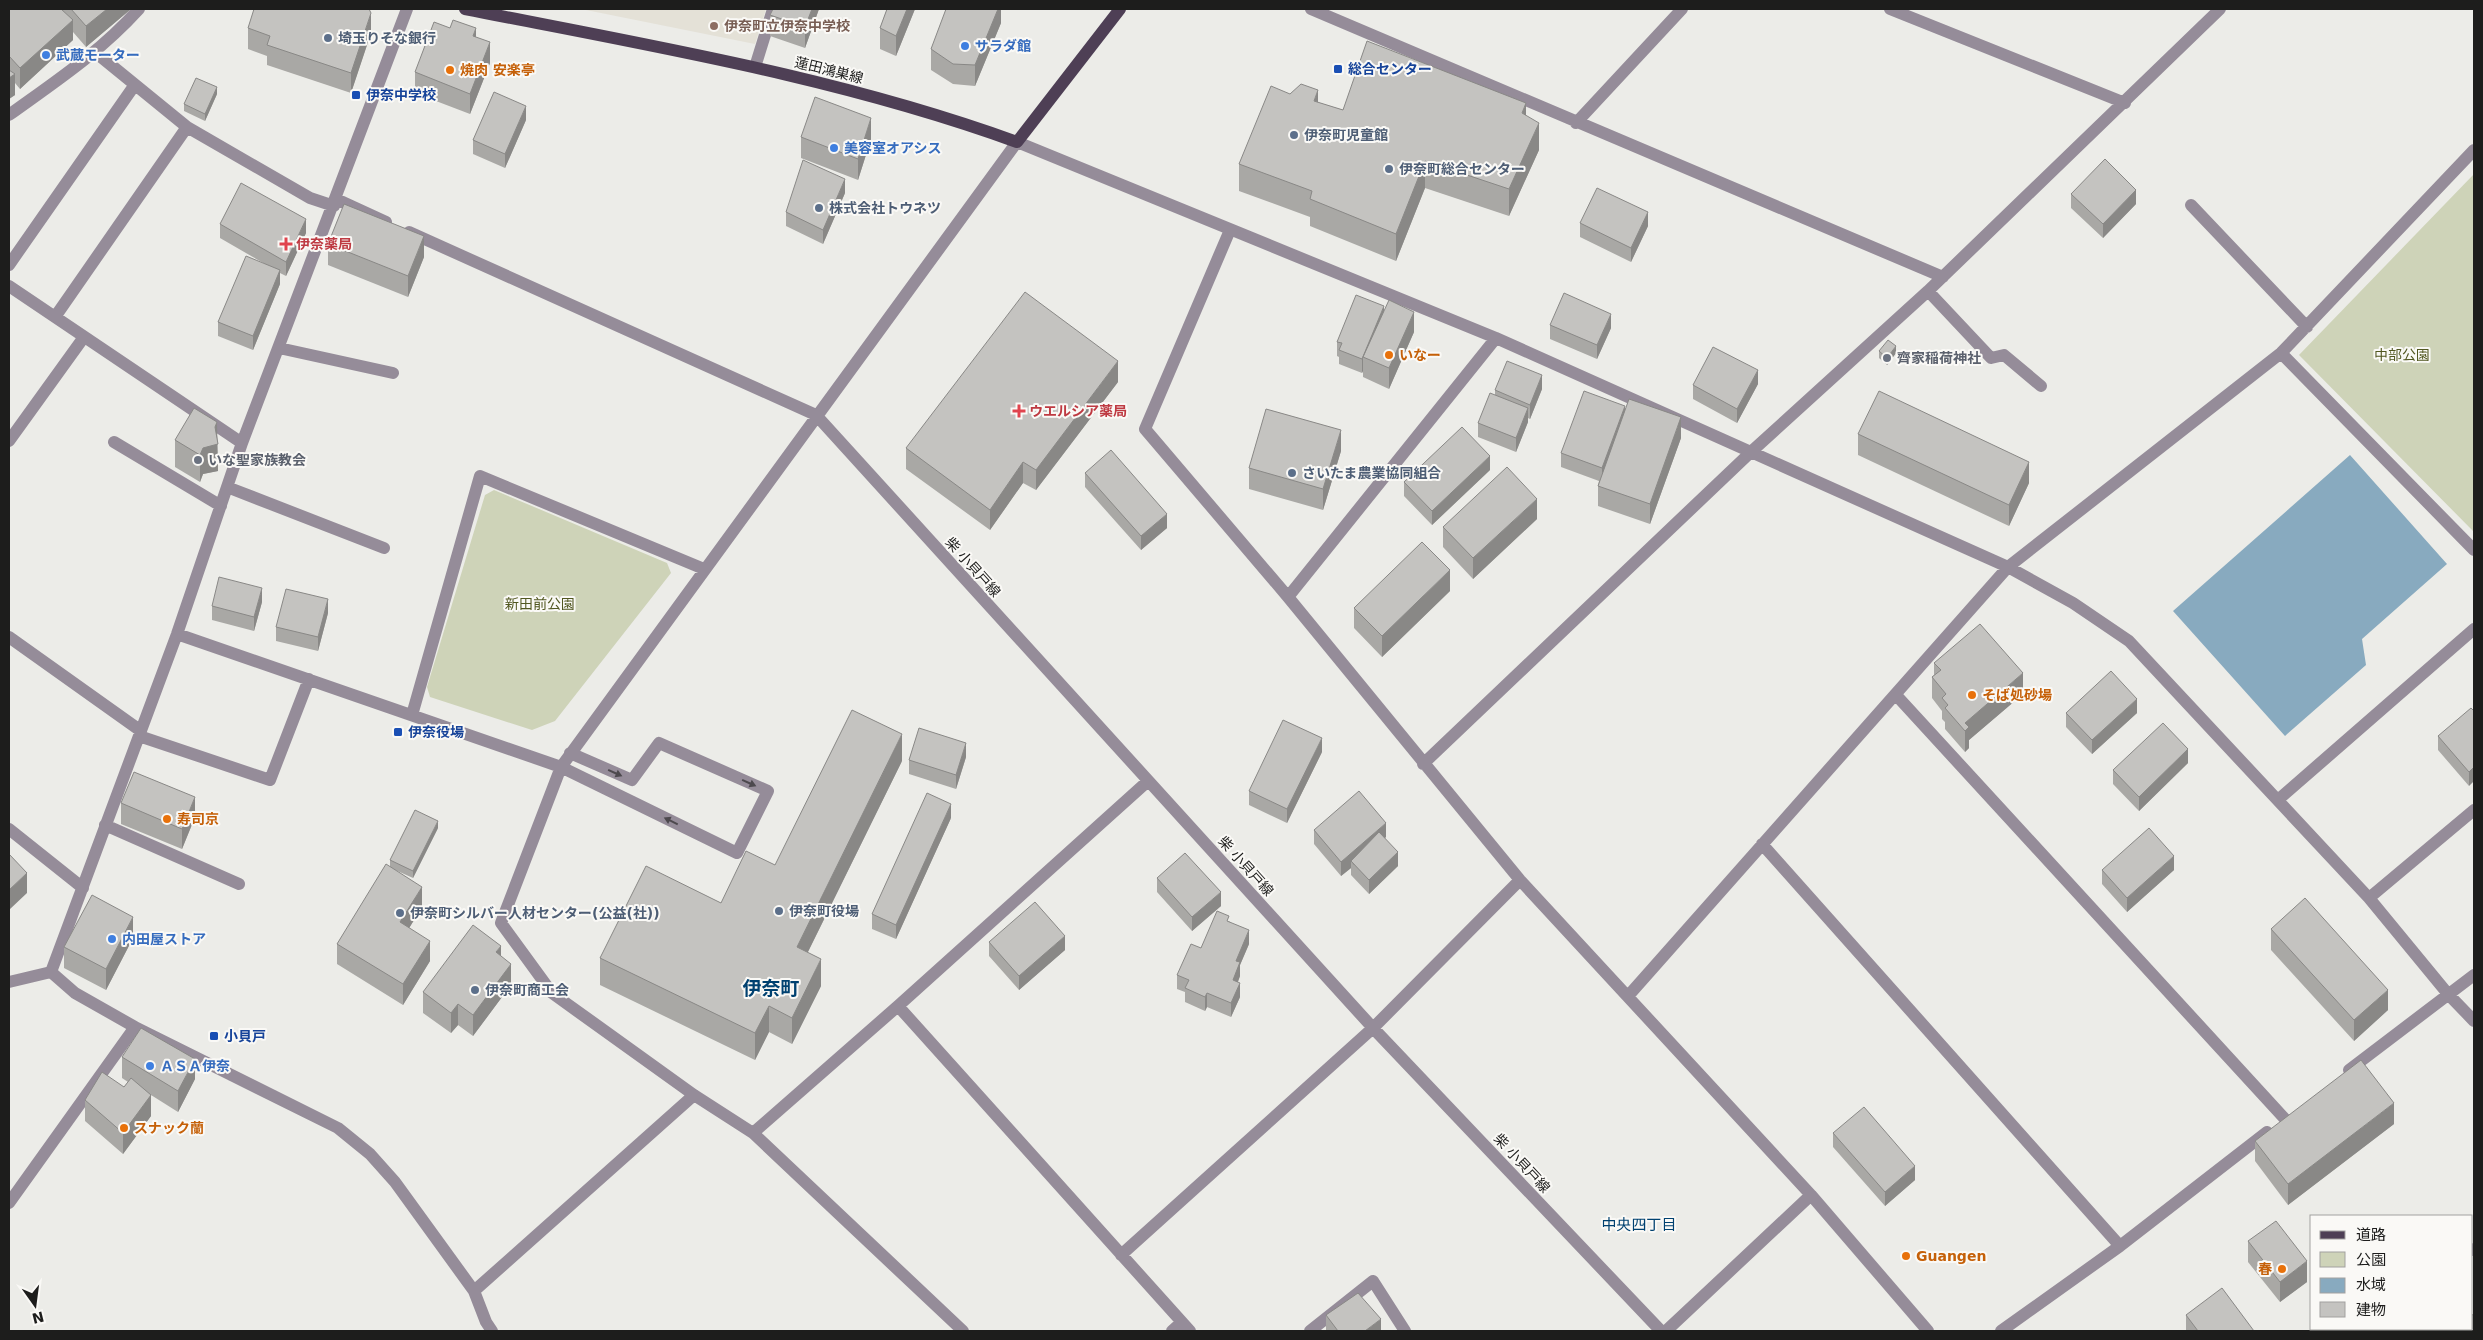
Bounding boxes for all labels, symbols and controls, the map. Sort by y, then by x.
place label: 伊奈町立伊奈中学校 [724,18,850,34]
marker: 伊奈町立伊奈中学校 [708,20,720,32]
place label: 埼玉りそな銀行 [338,30,436,46]
marker: 埼玉りそな銀行 [322,32,334,44]
place label: サラダ館 [975,38,1031,54]
marker: サラダ館 [959,40,971,52]
place label: 武蔵モーター [56,47,140,63]
marker: 武蔵モーター [40,49,52,61]
street label: 蓮田鴻巣線 [793,54,865,86]
place label: 総合センター [1348,61,1432,77]
place label: 焼肉 安楽亭 [460,62,535,78]
marker: 総合センター [1332,63,1344,75]
marker: 焼肉 安楽亭 [444,64,456,76]
place label: 伊奈中学校 [366,87,436,103]
marker: 伊奈中学校 [350,89,362,101]
place label: 伊奈町児童館 [1304,127,1388,143]
marker: 伊奈町児童館 [1288,129,1300,141]
place label: 美容室オアシス [844,140,941,156]
marker: 美容室オアシス [828,142,840,154]
place label: 伊奈町総合センター [1399,161,1525,177]
marker: 伊奈町総合センター [1383,163,1395,175]
place label: 株式会社トウネツ [829,200,941,216]
marker: 株式会社トウネツ [813,202,825,214]
place label: 伊奈薬局 [296,236,352,252]
marker: 伊奈薬局 [280,238,292,250]
place label: いなー [1399,347,1441,363]
park label: 中部公園 [2374,347,2430,363]
marker: いなー [1383,349,1395,361]
place label: 齊家稲荷神社 [1897,350,1981,366]
marker: 齊家稲荷神社 [1881,352,1893,364]
place label: ウエルシア薬局 [1029,403,1127,419]
marker: ウエルシア薬局 [1013,405,1025,417]
place label: いな聖家族教会 [208,452,306,468]
marker: いな聖家族教会 [192,454,204,466]
place label: さいたま農業協同組合 [1302,465,1442,481]
marker: さいたま農業協同組合 [1286,467,1298,479]
street label: 柴 小貝戸線 [942,534,1004,600]
park label: 新田前公園 [505,596,575,612]
place label: そば処砂場 [1982,687,2052,703]
marker: そば処砂場 [1966,689,1978,701]
place label: 伊奈役場 [408,724,464,740]
marker: 伊奈役場 [392,726,404,738]
one-way arrow [608,769,622,777]
one-way arrow [742,780,756,788]
place label: 寿司京 [177,811,219,827]
marker: 寿司京 [161,813,173,825]
one-way arrow [664,817,679,825]
street label: 柴 小貝戸線 [1215,833,1277,899]
place label: 伊奈町役場 [789,903,859,919]
place label: 伊奈町シルバー人材センター(公益(社)) [410,905,660,921]
marker: 伊奈町役場 [773,905,785,917]
marker: 伊奈町シルバー人材センター(公益(社)) [394,907,406,919]
place label: 内田屋ストア [122,931,206,947]
marker: 内田屋ストア [106,933,118,945]
district label: 伊奈町 [742,977,800,999]
place label: 伊奈町商工会 [485,982,569,998]
marker: 伊奈町商工会 [469,984,481,996]
place label: 小貝戸 [224,1028,266,1044]
marker: 小貝戸 [208,1030,220,1042]
place label: ＡＳＡ伊奈 [160,1058,230,1074]
marker: ＡＳＡ伊奈 [144,1060,156,1072]
place label: スナック蘭 [134,1120,204,1136]
marker: スナック蘭 [118,1122,130,1134]
street label: 柴 小貝戸線 [1491,1130,1553,1196]
legend [2310,1215,2473,1330]
district label: 中央四丁目 [1601,1216,1677,1234]
text: 道路 [2356,1226,2386,1244]
place label: Guangen [1916,1248,1986,1264]
marker: Guangen [1900,1250,1912,1262]
text: 公園 [2356,1251,2386,1269]
place label: 春 [2258,1261,2272,1277]
marker: 春 [2276,1263,2288,1275]
text: 水域 [2356,1276,2386,1294]
north arrow [10,1280,60,1330]
text: 建物 [2356,1301,2386,1319]
text: N [31,1308,46,1327]

